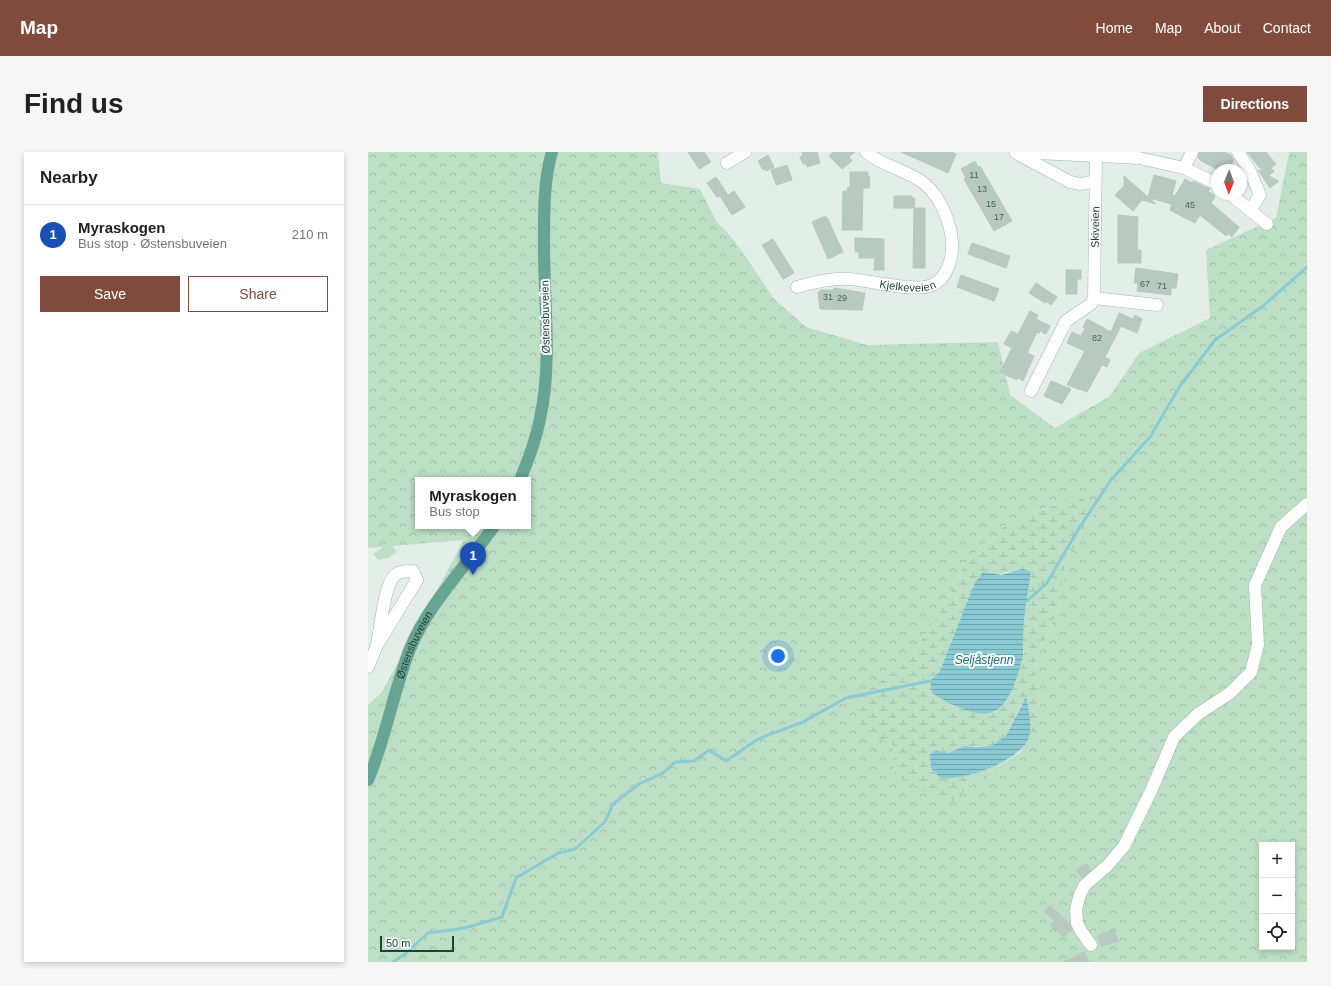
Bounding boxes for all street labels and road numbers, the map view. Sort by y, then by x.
street label: Skiveien [1089,206,1101,248]
street label: Kjelkeveien [879,278,938,294]
street label: Østensbuveien [538,280,552,354]
street label: Østensbuveien [394,609,435,680]

